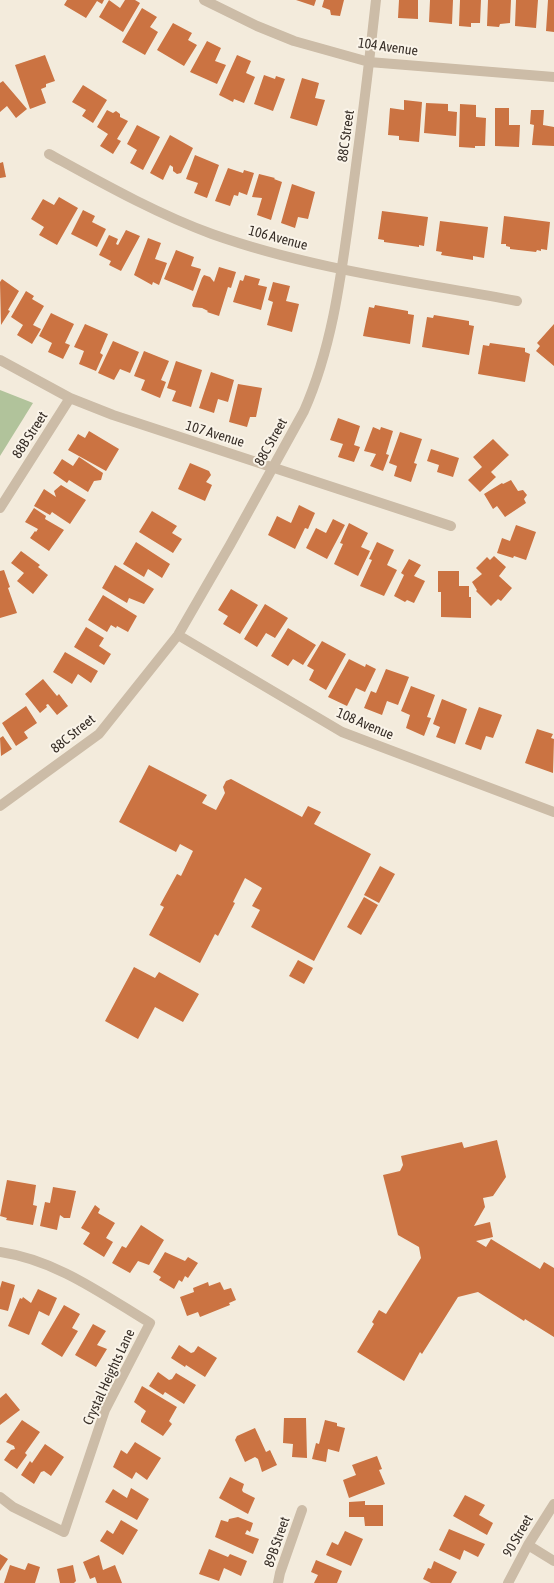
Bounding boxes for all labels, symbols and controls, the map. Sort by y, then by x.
street label: 104 Avenue [357,34,419,60]
street label: 88C Street [334,109,358,163]
street label: 106 Avenue [247,222,309,254]
street label: 88B Street [9,408,51,462]
street label: 88C Street [251,415,291,469]
street label: 107 Avenue [184,417,246,451]
street label: 108 Avenue [334,704,396,744]
street label: 88C Street [47,711,99,757]
street label: Crystal Heights Lane [79,1326,139,1428]
street label: 90 Street [499,1512,537,1560]
street label: 89B Street [261,1514,293,1570]

